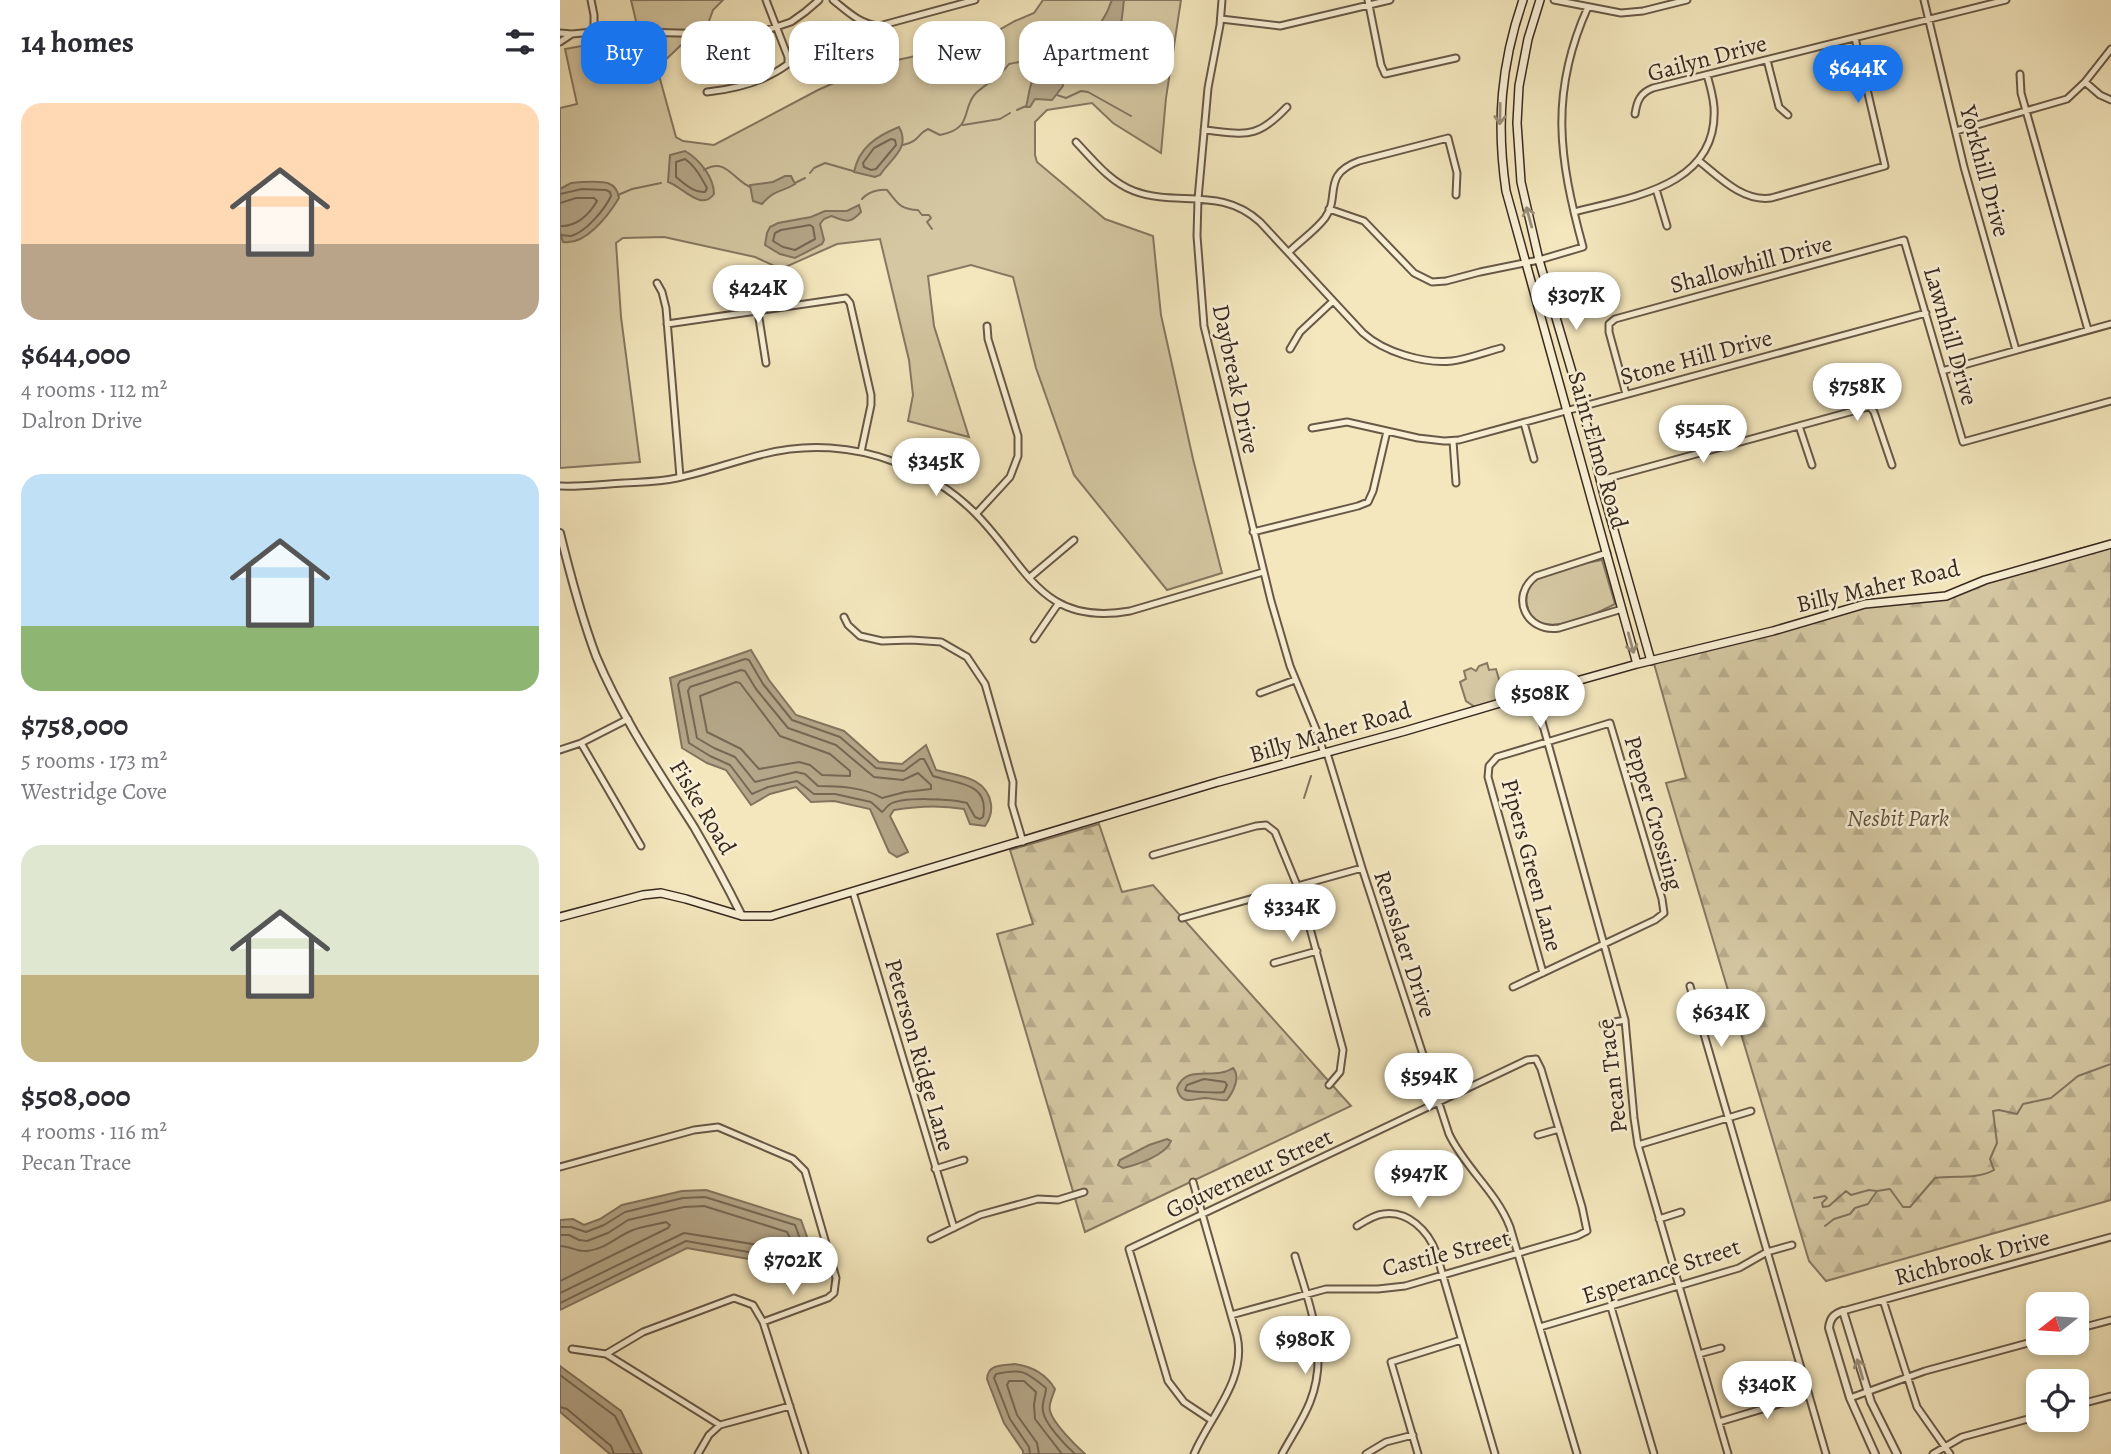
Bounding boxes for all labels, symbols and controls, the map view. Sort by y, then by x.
chip: Buy [581,21,667,84]
chip: Rent [681,21,775,84]
chip: Filters [789,21,899,84]
chip: New [913,21,1005,84]
chip: Apartment [1019,21,1174,84]
text: 14 homes [21,22,134,62]
icon: filters [501,23,539,61]
street label: Gailyn Drive [1644,27,1770,89]
pin: $644K [1809,46,1907,105]
text: $644K [1829,52,1887,83]
street label: Yorkhill Drive [1952,101,2018,240]
one-way arrow [1494,103,1507,126]
icon: home [217,149,343,275]
one-way arrow [1522,206,1535,229]
street label: Shallowhill Drive [1666,227,1836,301]
street label: Lawnhill Drive [1916,263,1986,409]
pin: $424K [709,266,807,325]
text: $424K [729,272,787,303]
pin: $307K [1527,272,1625,332]
text: $307K [1547,279,1605,310]
street label: Daybreak Drive [1205,301,1267,457]
street label: Stone Hill Drive [1616,321,1776,393]
text: $644,000 [21,334,131,374]
pin: $758K [1808,364,1906,423]
street label: Saint Elmo Road [1560,367,1636,533]
text: $758K [1829,370,1885,401]
text: 4 rooms · 112 m² [21,374,167,405]
text: Dalron Drive [21,405,142,436]
pin: $545K [1654,406,1752,465]
text: $545K [1675,412,1731,443]
pin: $345K [887,438,985,498]
text: $345K [908,445,964,476]
icon: home [217,520,343,646]
street label: Billy Maher Road [1793,552,1963,620]
one-way arrow [1626,632,1639,654]
pin: $508K [1491,670,1589,730]
text: $508K [1511,677,1569,708]
street label: Billy Maher Road [1245,694,1415,770]
text: $758,000 [21,705,128,745]
street label: Pepper Crossing [1617,732,1691,894]
text: 5 rooms · 173 m² [21,745,167,776]
street label: Fiske Road [662,754,744,860]
street label: Pipers Green Lane [1494,775,1570,955]
text: Westridge Cove [21,776,167,807]
park label: Nesbit Park [1847,802,1950,834]
street label: Rensslaer Drive [1366,866,1444,1022]
pin: $334K [1243,884,1341,944]
icon: home [217,891,343,1017]
text: $334K [1264,891,1320,922]
street label: Peterson Ridge Lane [877,955,963,1155]
pin: $634K [1672,990,1770,1049]
text: $634K [1692,996,1750,1027]
street label: Pecan Trace [1589,1017,1635,1135]
pin: $594K [1380,1054,1478,1113]
text: $594K [1400,1060,1458,1091]
text: $508,000 [21,1076,131,1116]
text: 4 rooms · 116 m² [21,1116,167,1147]
street label: Gouverneur Street [1160,1120,1338,1226]
text: Pecan Trace [21,1147,131,1178]
pin: $947K [1370,1150,1468,1210]
text: $947K [1390,1157,1448,1188]
street label: Richbrook Drive [1891,1221,2053,1293]
street label: Castile Street [1379,1222,1513,1284]
street label: Esperance Street [1578,1230,1744,1312]
pin: $702K [744,1238,842,1297]
text: $702K [764,1244,822,1275]
north arrow [2026,1292,2090,1354]
map controls [2026,1292,2089,1432]
pin: $980K [1256,1316,1354,1376]
text: $980K [1275,1323,1335,1354]
one-way arrow [1853,1358,1866,1380]
pin: $340K [1718,1362,1816,1421]
text: $340K [1738,1368,1796,1399]
button: locate [2026,1369,2089,1432]

